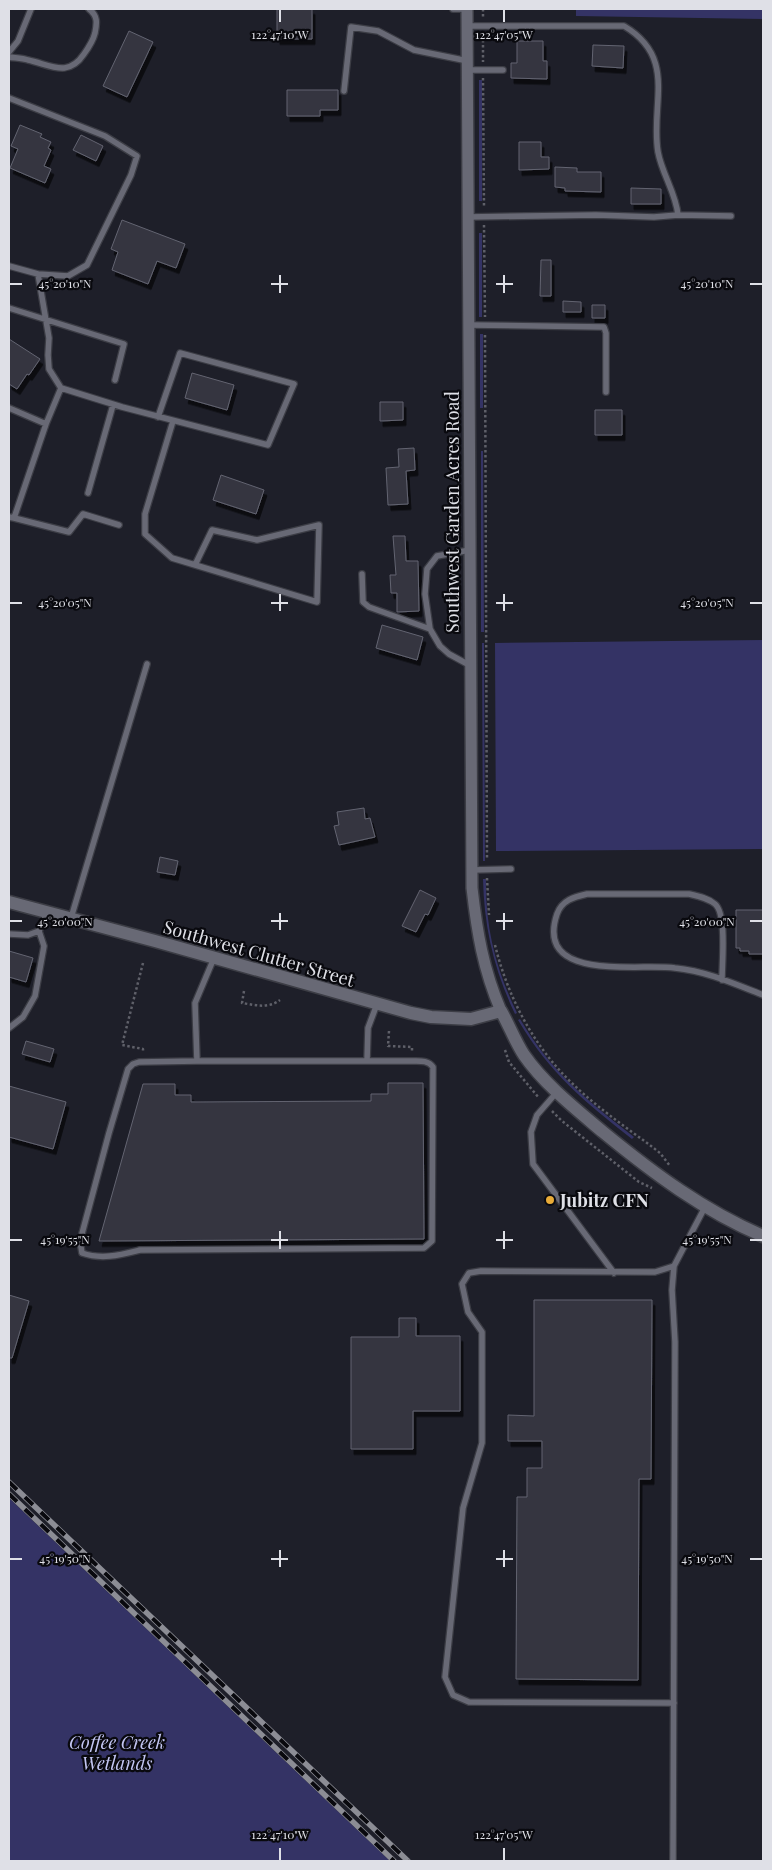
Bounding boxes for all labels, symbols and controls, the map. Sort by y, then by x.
text: 122°47'10"W [251,26,309,42]
text: 122°47'05"W [475,26,533,42]
text: 45°20'10"N [38,275,92,291]
text: 45°20'10"N [680,275,734,291]
street label: Southwest Garden Acres Road [440,391,464,633]
text: 45°20'05"N [38,594,92,610]
text: 45°20'05"N [680,594,734,610]
text: 45°20'00"N [37,913,93,929]
text: 45°20'00"N [679,913,735,929]
street label: Southwest Clutter Street [161,914,358,992]
place label: Jubitz CFN [559,1188,649,1212]
marker: Jubitz CFN [544,1194,556,1206]
text: 45°19'55"N [40,1231,90,1247]
text: 45°19'55"N [682,1231,732,1247]
text: 45°19'50"N [39,1550,91,1566]
text: 45°19'50"N [681,1550,733,1566]
park label: Coffee Creek Wetlands [69,1730,165,1775]
text: 122°47'10"W [251,1826,309,1842]
text: 122°47'05"W [475,1826,533,1842]

